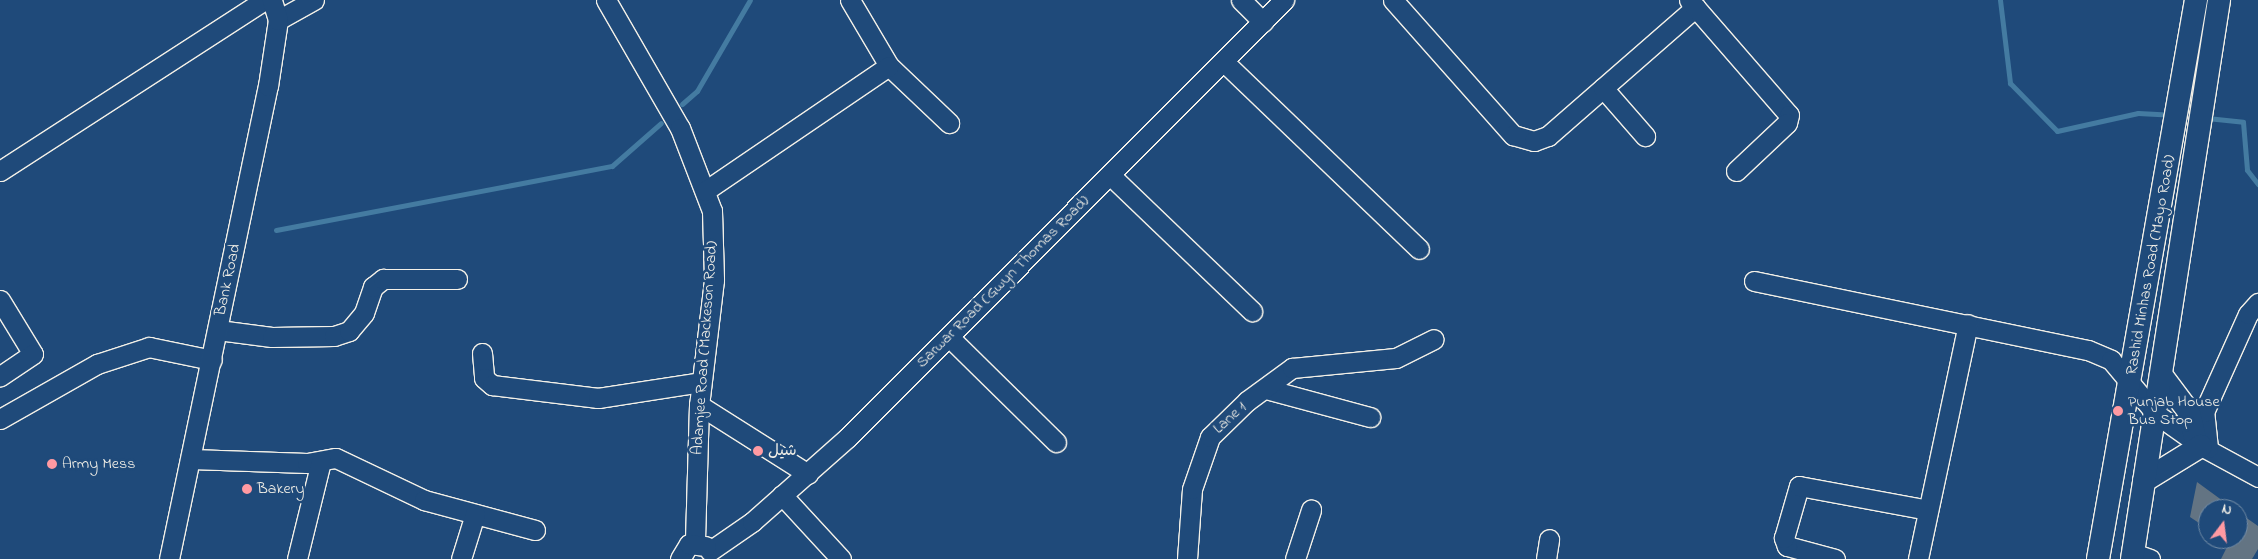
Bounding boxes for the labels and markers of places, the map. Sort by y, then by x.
place label: Punjab House Bus Stop [2128,392,2220,430]
marker: Punjab House Bus Stop [2112,405,2124,417]
place label: شیل [768,441,797,461]
marker: شیل [752,445,764,457]
place label: Army Mess [62,454,135,474]
marker: Army Mess [46,458,58,470]
place label: Bakery [257,479,304,499]
marker: Bakery [241,483,253,495]

